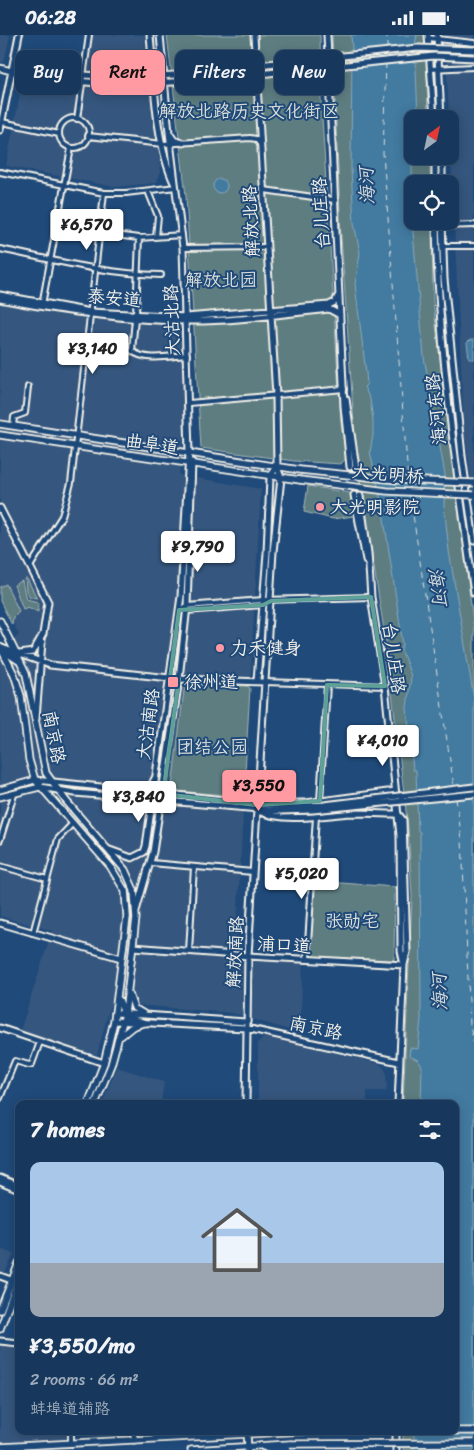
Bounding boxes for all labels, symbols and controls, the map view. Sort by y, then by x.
text: 06:28 [25,1,76,34]
chip: Buy [15,50,81,95]
chip: Rent [91,50,165,95]
chip: Filters [175,50,264,95]
chip: New [274,50,344,95]
park label: 解放北路历史文化街区 [159,95,339,127]
north arrow [404,110,459,165]
map controls [404,110,459,230]
water label: 海河 [349,163,384,206]
button: locate [404,175,459,230]
street label: 台儿庄路 [303,176,339,250]
street label: 解放北路 [233,184,269,258]
pin: ¥6,570 [46,209,128,251]
text: ¥6,570 [61,210,113,239]
park label: 解放北园 [185,264,257,296]
street label: 泰安道 [86,280,142,316]
street label: 大沽北路 [155,283,189,357]
pin: ¥3,140 [52,333,134,375]
text: ¥3,140 [69,334,117,363]
street label: 海河东路 [416,372,456,446]
street label: 曲阜道 [123,424,181,464]
street label: 大光明桥 [351,455,425,493]
place label: 大光明影院 [330,491,420,523]
marker: 大光明影院 [314,501,326,513]
pin: ¥9,790 [157,531,239,573]
text: ¥9,790 [172,532,224,561]
water label: 海河 [418,565,457,610]
street label: 台儿庄路 [373,620,415,696]
place label: 力禾健身 [230,632,302,664]
marker: 力禾健身 [214,642,226,654]
place label: 徐州道 [184,666,238,698]
marker: 徐州道 [166,675,180,689]
street label: 大沽南路 [127,686,169,762]
street label: 南京路 [33,707,75,767]
pin: ¥4,010 [342,725,424,767]
text: ¥4,010 [358,726,408,755]
park label: 团结公园 [176,731,248,763]
pin: ¥3,550 [218,769,300,812]
text: ¥3,550 [233,771,285,800]
pin: ¥3,840 [98,781,180,823]
text: ¥3,840 [113,782,165,811]
pin: ¥5,020 [261,857,343,900]
text: ¥5,020 [276,859,328,888]
park label: 张勋宅 [325,905,379,937]
street label: 解放南路 [217,915,253,989]
street label: 浦口道 [256,928,312,962]
water label: 海河 [422,969,457,1012]
street label: 南京路 [286,1007,346,1049]
text: 7 homes [30,1111,105,1149]
icon: filters [416,1116,444,1144]
icon: home [192,1195,282,1285]
text: ¥3,550/mo [30,1327,135,1365]
text: 2 rooms · 66 m² [30,1365,139,1394]
text: 蚌埠道辅路 [30,1394,110,1423]

